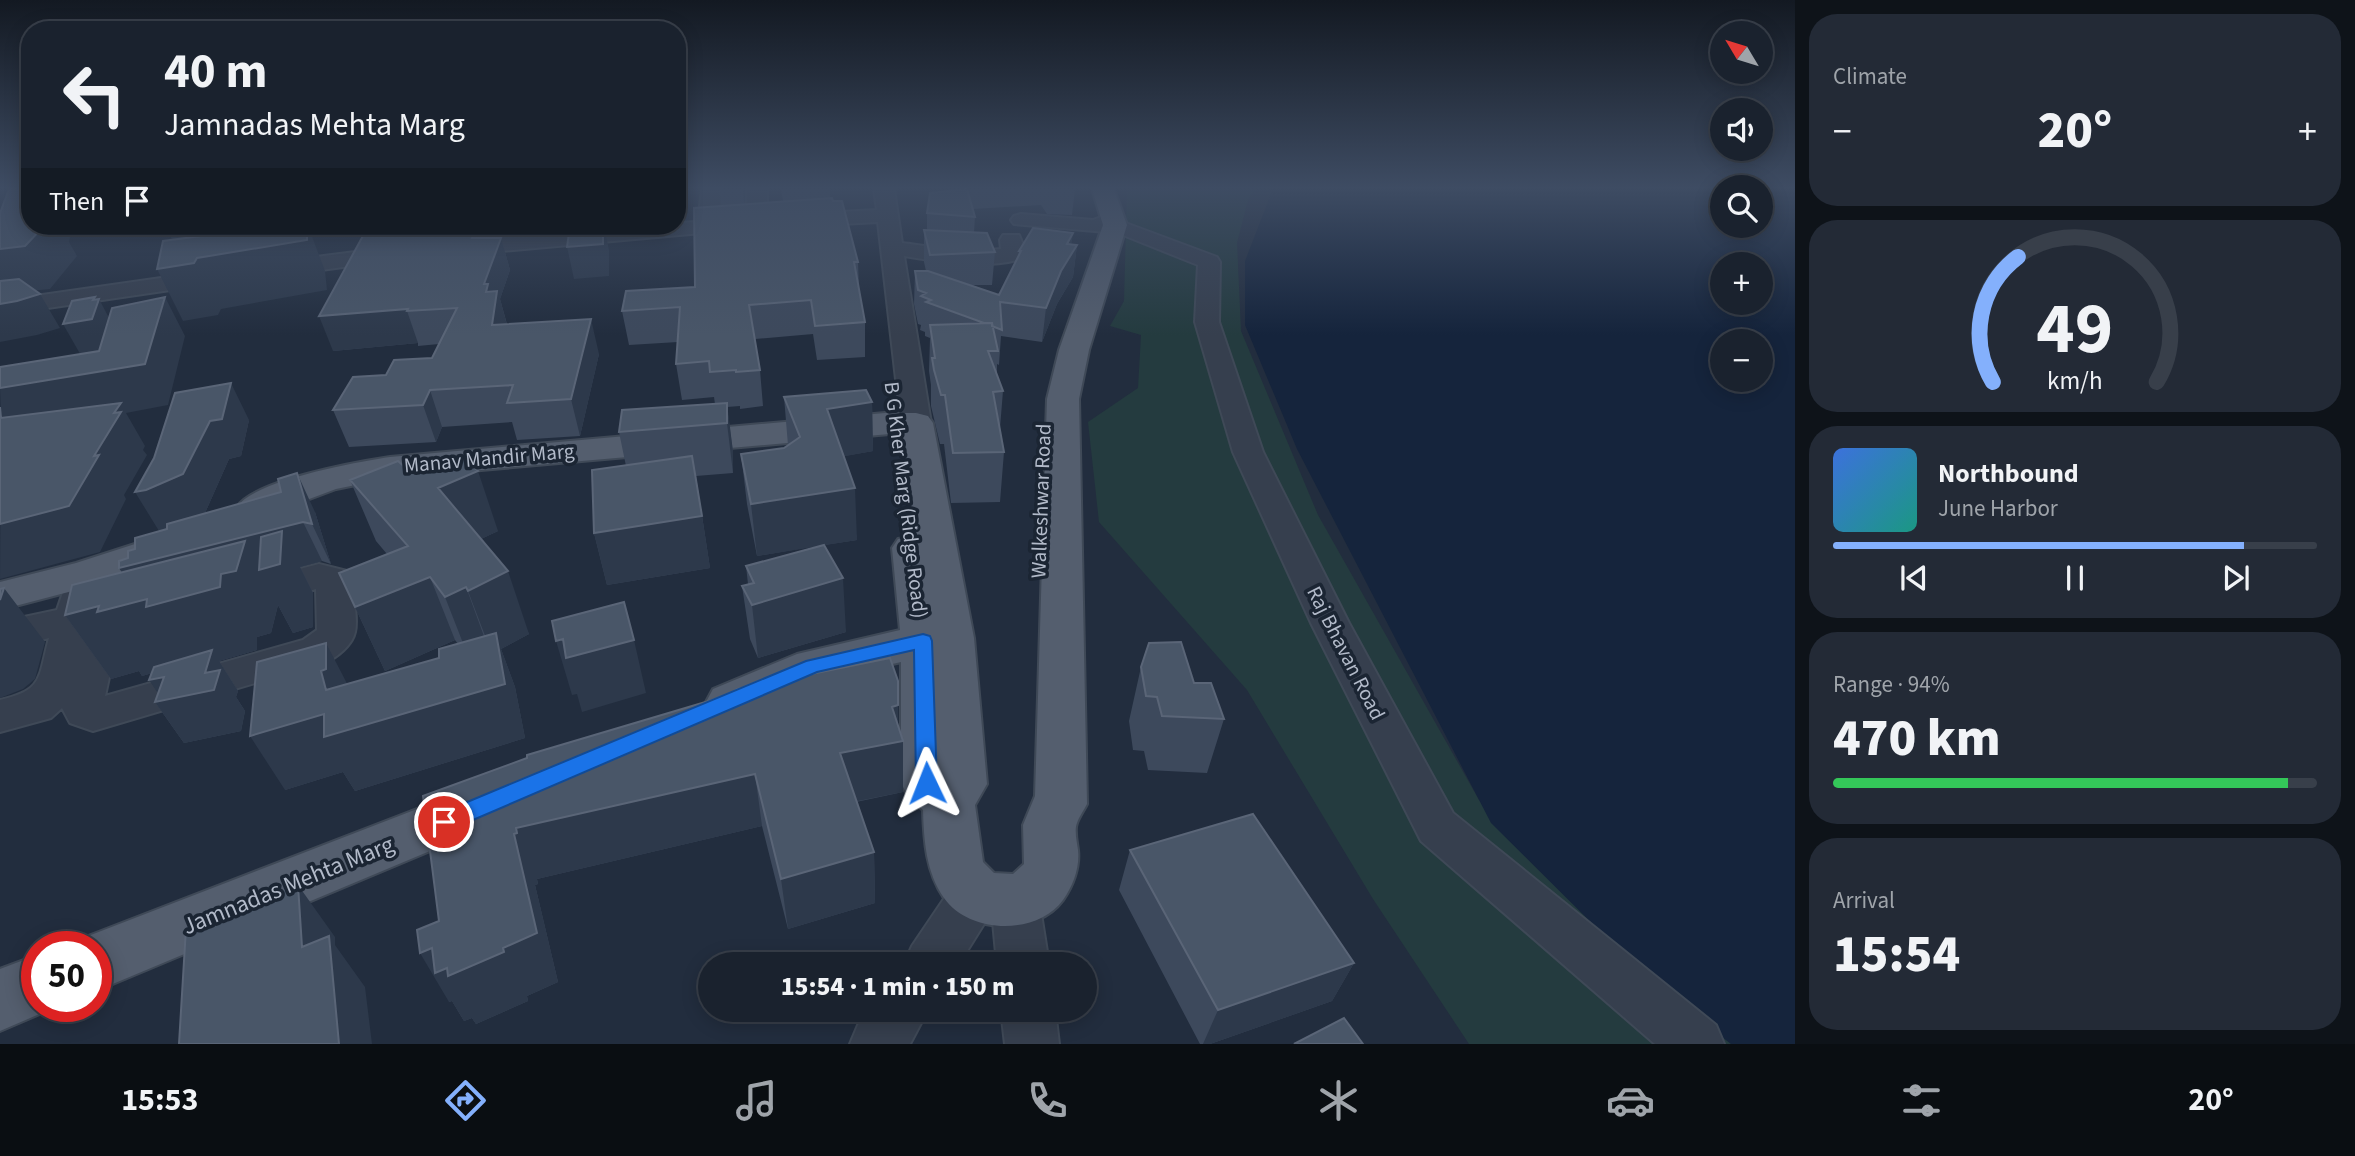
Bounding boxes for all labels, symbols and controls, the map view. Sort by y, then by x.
north arrow [1710,21,1773,84]
map controls [1710,21,1773,392]
text: 40 m [164,37,268,107]
icon: left [49,49,140,140]
text: Climate [1833,60,1907,93]
text: 20° [2038,94,2112,168]
button: sound [1710,98,1773,161]
text: Jamnadas Mehta Marg [164,102,465,148]
text: − [1833,105,1852,159]
text: + [2298,105,2317,159]
button: search [1710,175,1773,238]
icon: arrive [118,182,156,220]
text: Then [49,183,104,220]
button: + [1710,252,1773,315]
text: 49 [2037,277,2113,381]
button: − [1710,329,1773,392]
text: km/h [2047,363,2103,399]
street label: B G Kher Marg (Ridge Road) [877,380,935,620]
street label: Walkeshwar Road [1023,423,1059,579]
street label: Manav Mandir Marg [402,436,576,480]
text: Northbound [1938,455,2079,492]
text: June Harbor [1938,492,2058,525]
icon: previous [1895,559,1933,597]
icon: pause [2056,559,2094,597]
icon: next [2217,559,2255,597]
street label: Raj Bhavan Road [1299,581,1393,725]
text: Range · 94% [1833,668,1950,701]
text: 470 km [1833,702,2001,776]
position arrow [890,746,964,820]
pin [414,792,474,852]
icon: arrive [425,803,463,841]
street label: Jamnadas Mehta Marg [177,827,399,944]
text: Arrival [1833,884,1895,917]
text: 15:54 [1833,918,1960,992]
speed limit sign: 50 [21,931,112,1022]
text: 15:54 · 1 min · 150 m [781,968,1014,1005]
icon: directions [441,1076,490,1125]
icon: music [732,1076,781,1125]
icon: phone [1023,1076,1072,1125]
icon: climate [1314,1076,1363,1125]
icon: car [1606,1076,1655,1125]
icon: filters [1897,1076,1946,1125]
text: 15:53 [121,1077,198,1123]
text: 20° [2188,1077,2234,1123]

